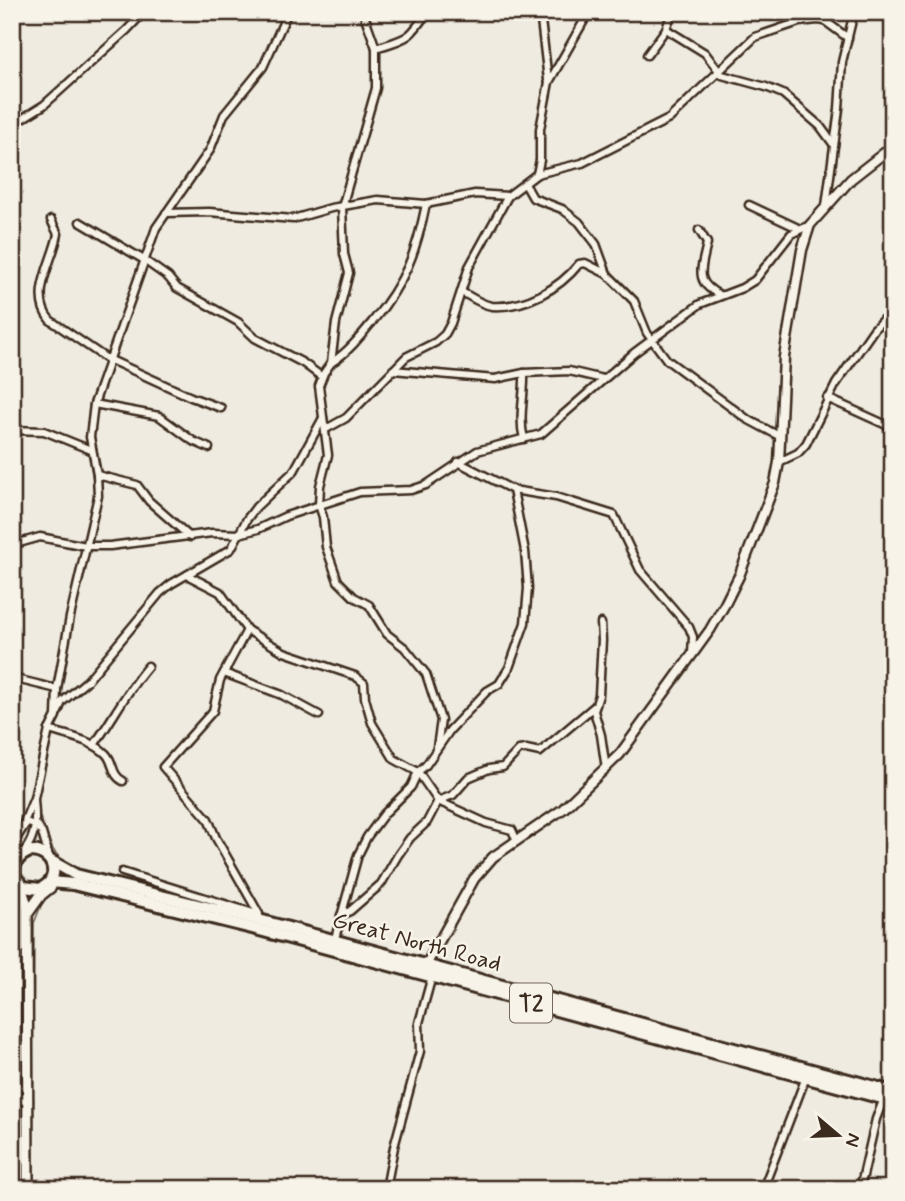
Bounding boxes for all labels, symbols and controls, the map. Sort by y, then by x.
street label: Great North Road [329,905,505,980]
road number: T2 [510,984,552,1022]
north arrow [804,1100,874,1170]
text: N [839,1130,867,1150]

